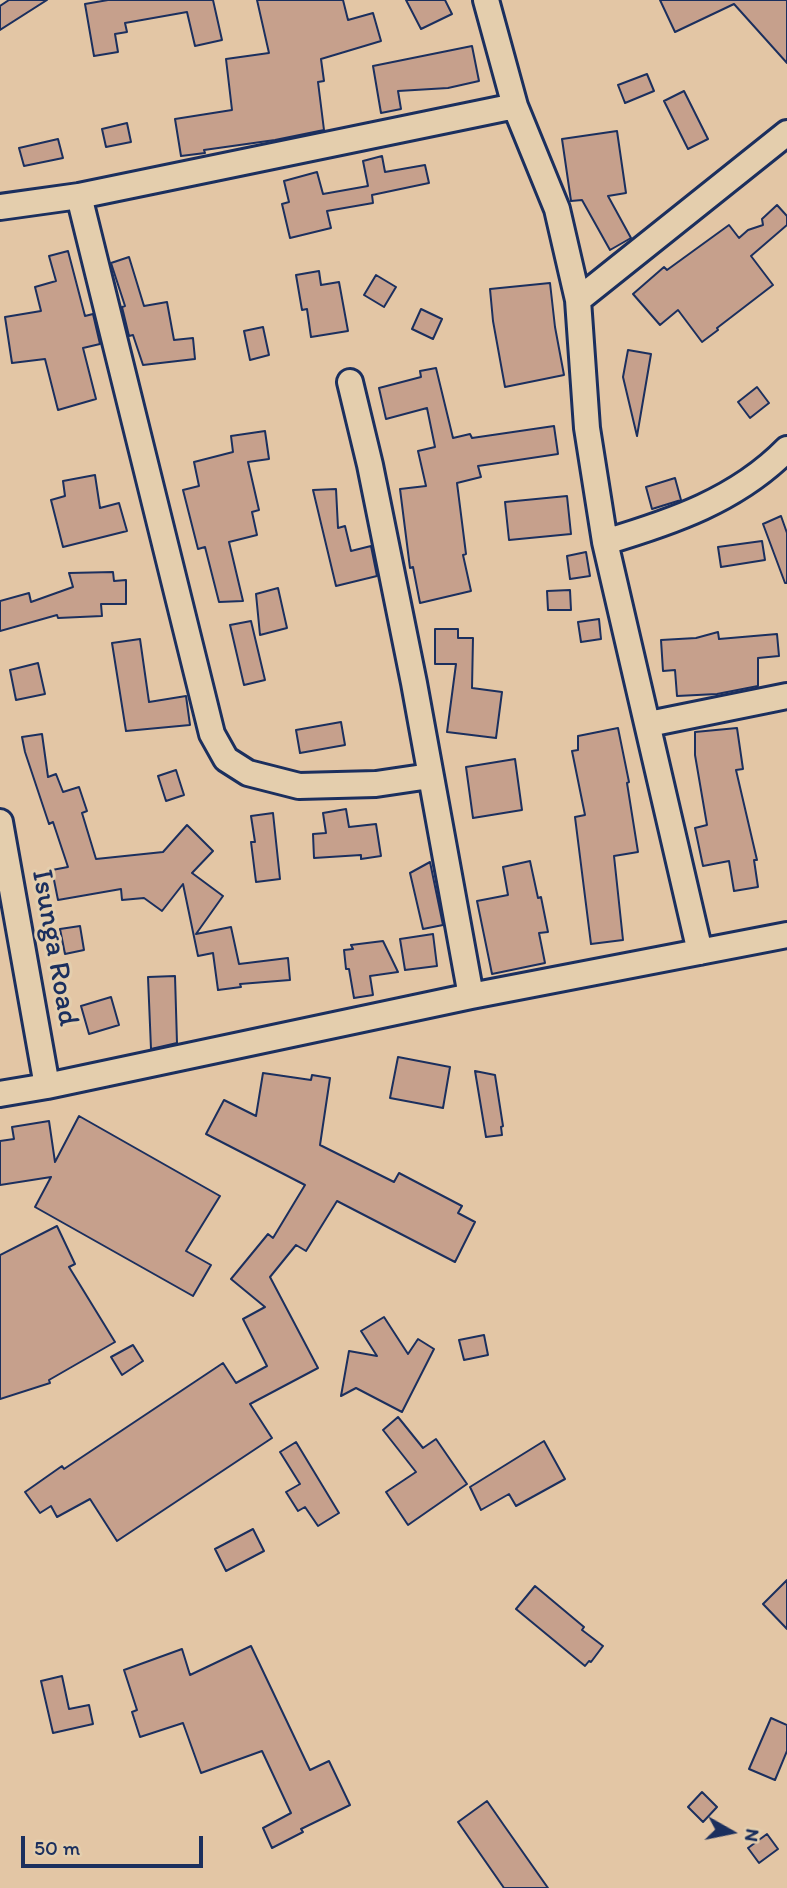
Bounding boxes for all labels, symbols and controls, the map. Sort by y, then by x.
street label: Isunga Road [22,867,86,1029]
north arrow [696,1797,766,1867]
scale bar [24,1822,206,1866]
text: N [740,1827,765,1843]
text: 50 m [34,1835,80,1860]

